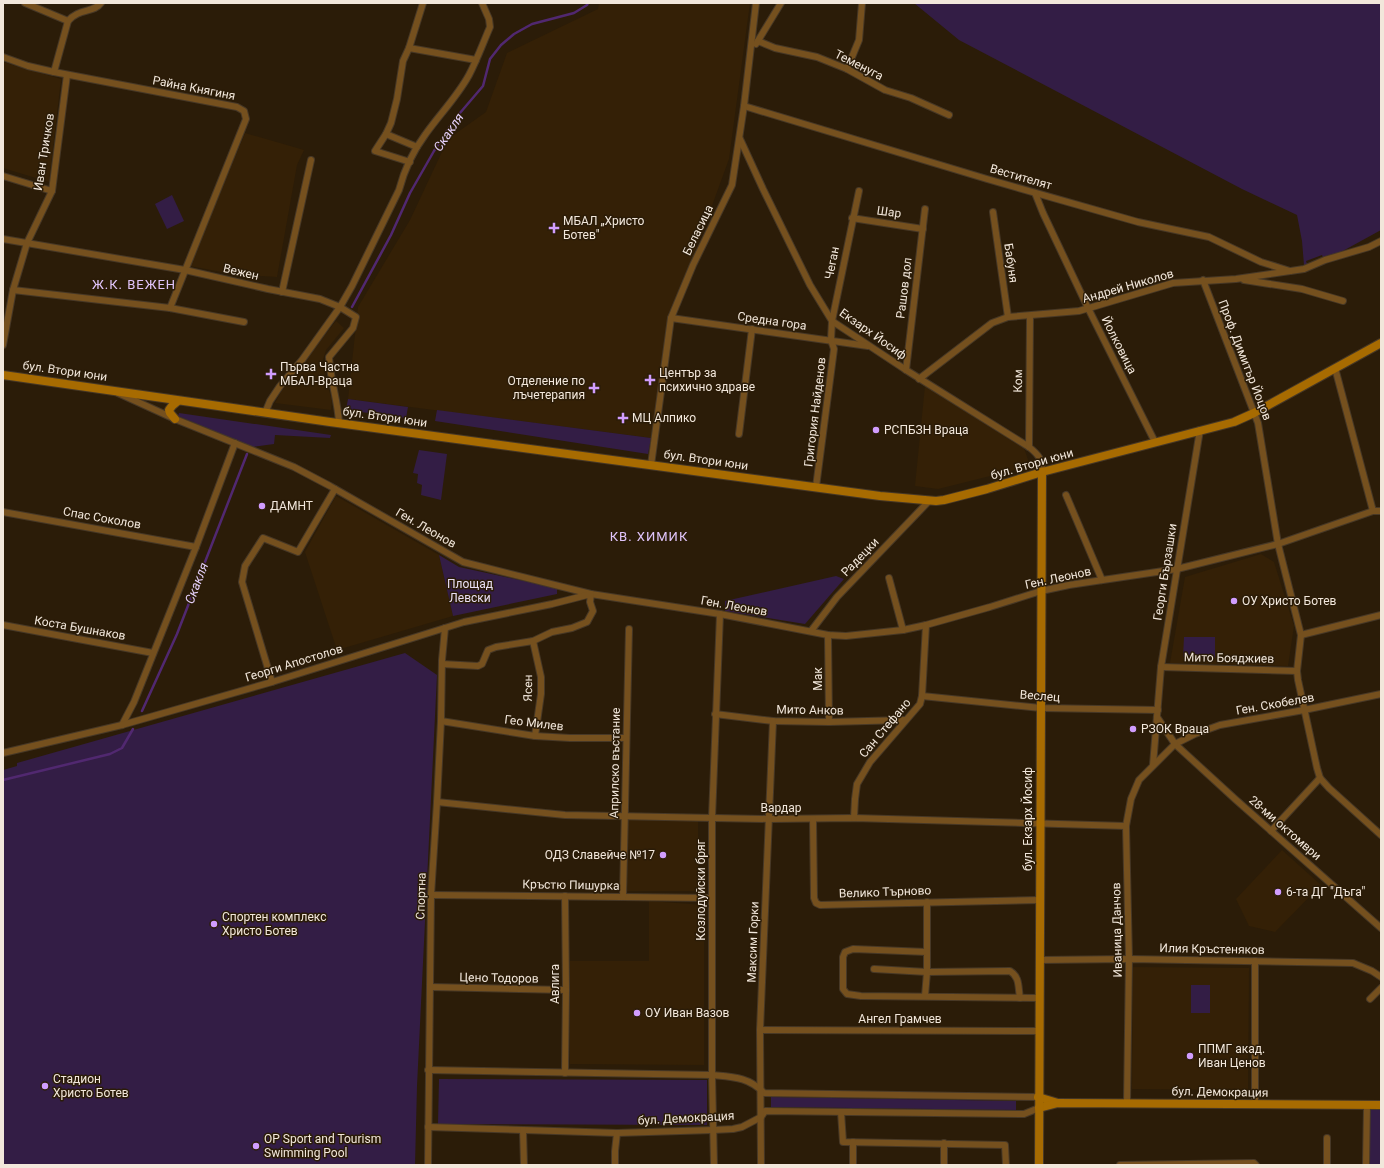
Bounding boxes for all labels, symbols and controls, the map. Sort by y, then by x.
street label: Теменуга [832,47,886,83]
street label: Райна Княгиня [151,73,237,103]
water label: Скакля [430,110,467,154]
street label: Иван Тричков [31,112,57,192]
street label: Вестителят [988,161,1054,193]
street label: Беласица [680,203,716,257]
street label: Шар [876,203,902,221]
place label: МБАЛ „Христо Ботев" [563,214,645,242]
marker: МБАЛ „Христо Ботев" [548,222,560,234]
street label: Бабуня [1001,242,1021,284]
street label: Чеган [822,245,842,281]
street label: Рашов дол [893,257,915,319]
street label: Вежен [222,261,260,283]
street label: Андрей Николов [1081,266,1175,306]
district label: Ж.К. ВЕЖЕН [92,277,176,292]
street label: Проф. Димитър Йоцов [1216,297,1275,422]
street label: Екзарх Йосиф [837,305,910,363]
street label: Средна гора [737,309,807,333]
street label: Йолковица [1098,313,1140,376]
street label: Григория Найденов [801,356,829,468]
street label: бул. Втори юни [22,358,108,384]
place label: Първа Частна МБАЛ-Враца [280,360,359,388]
place label: Център за психично здраве [659,366,755,394]
marker: Първа Частна МБАЛ-Враца [265,368,277,380]
street label: Ком [1011,369,1025,393]
place label: Отделение по лъчетерапия [508,374,585,402]
marker: Център за психично здраве [644,374,656,386]
marker: Отделение по лъчетерапия [588,382,600,394]
street label: бул. Втори юни [342,404,428,430]
place label: МЦ Алпико [632,411,696,425]
marker: МЦ Алпико [617,412,629,424]
place label: РСПБЗН Враца [884,423,969,437]
marker: РСПБЗН Враца [871,425,881,435]
street label: бул. Втори юни [989,445,1075,482]
street label: бул. Втори юни [663,447,749,473]
place label: ДАМНТ [270,499,313,513]
marker: ДАМНТ [257,501,267,511]
street label: Спас Соколов [62,504,142,532]
street label: Ген. Леонов [393,505,459,551]
street label: Георги Бързашки [1150,522,1180,621]
district label: КВ. ХИМИК [610,529,688,544]
street label: Радецки [838,535,882,579]
water label: Скакля [182,560,211,606]
street label: Ген. Леонов [1024,564,1093,592]
park label: Площад Левски [447,577,493,605]
street label: Ген. Леонов [700,593,769,619]
place label: ОУ Христо Ботев [1242,594,1337,608]
marker: ОУ Христо Ботев [1229,596,1239,606]
street label: Коста Бушнаков [33,613,127,643]
street label: Георги Апостолов [244,641,345,684]
street label: Мито Бояджиев [1184,650,1274,666]
street label: Мак [811,667,825,691]
street label: Ясен [521,674,535,702]
street label: Веслец [1019,688,1061,704]
street label: Ген. Скобелев [1235,690,1315,718]
street label: Сан Стефано [856,696,914,760]
street label: Мито Анков [776,702,844,718]
street label: Априлско въстание [607,707,623,819]
street label: Гео Милев [504,712,564,734]
place label: РЗОК Враца [1141,722,1209,736]
marker: РЗОК Враца [1128,724,1138,734]
street label: бул. Екзарх Йосиф [1020,767,1035,871]
street label: 28-ми октомври [1246,793,1324,863]
street label: Вардар [760,801,802,815]
street label: Козлодуйски бряг [694,839,708,941]
place label: ОДЗ Славейче №17 [545,848,655,862]
marker: ОДЗ Славейче №17 [658,850,668,860]
street label: Спортна [413,872,429,920]
street label: Кръстю Пишурка [522,877,620,893]
street label: Иваница Данчов [1109,882,1125,978]
street label: Велико Търново [839,883,932,901]
place label: 6-та ДГ "Дъга" [1286,885,1365,899]
marker: 6-та ДГ "Дъга" [1273,887,1283,897]
street label: Максим Горки [745,901,761,983]
place label: Спортен комплекс Христо Ботев [222,910,326,938]
marker: Спортен комплекс Христо Ботев [209,919,219,929]
street label: Илия Кръстеняков [1159,941,1265,957]
street label: Авлига [548,964,562,1004]
street label: Цено Тодоров [459,970,539,986]
place label: ОУ Иван Вазов [645,1006,730,1020]
marker: ОУ Иван Вазов [632,1008,642,1018]
street label: Ангел Грамчев [858,1012,942,1026]
place label: ППМГ акад. Иван Ценов [1198,1042,1266,1070]
marker: ППМГ акад. Иван Ценов [1185,1051,1195,1061]
place label: Стадион Христо Ботев [53,1072,129,1100]
marker: Стадион Христо Ботев [40,1081,50,1091]
street label: бул. Демокрация [1172,1084,1268,1100]
street label: бул. Демокрация [637,1108,735,1128]
place label: OP Sport and Tourism Swimming Pool [264,1132,381,1160]
marker: OP Sport and Tourism Swimming Pool [251,1141,261,1151]

